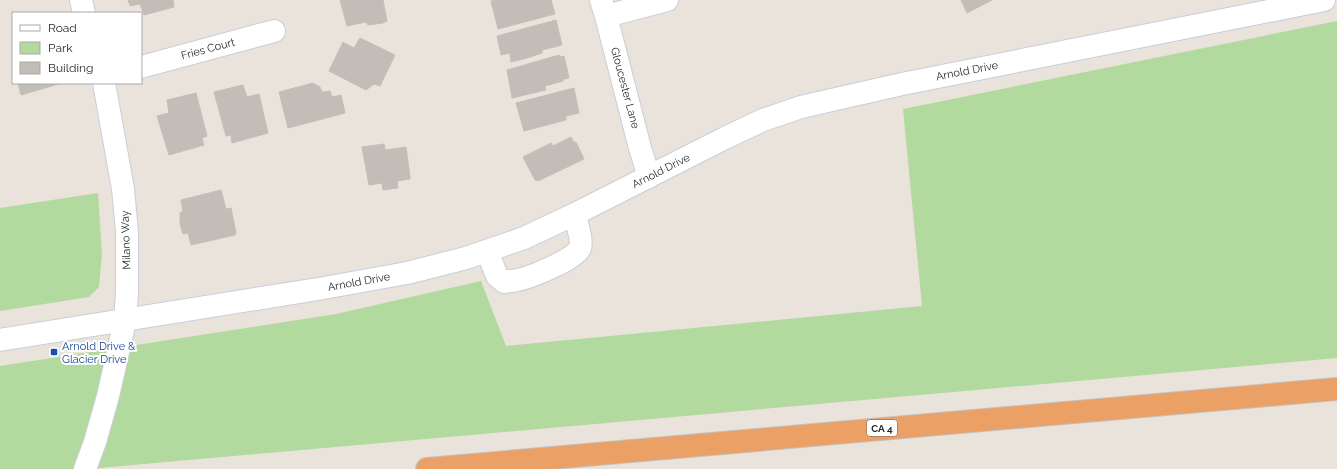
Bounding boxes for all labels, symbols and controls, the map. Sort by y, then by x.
legend [12,12,142,84]
text: Road [48,21,77,35]
street label: Fries Court [180,36,237,62]
text: Park [48,41,73,55]
street label: Gloucester Lane [608,46,642,131]
street label: Arnold Drive [935,58,1000,83]
text: Building [48,61,94,75]
street label: Arnold Drive [630,151,693,191]
street label: Milano Way [118,210,134,270]
street label: Arnold Drive [327,270,392,294]
place label: Arnold Drive & Glacier Drive [62,340,136,366]
marker: Arnold Drive & Glacier Drive [49,347,59,357]
road number: CA 4 [867,420,897,436]

